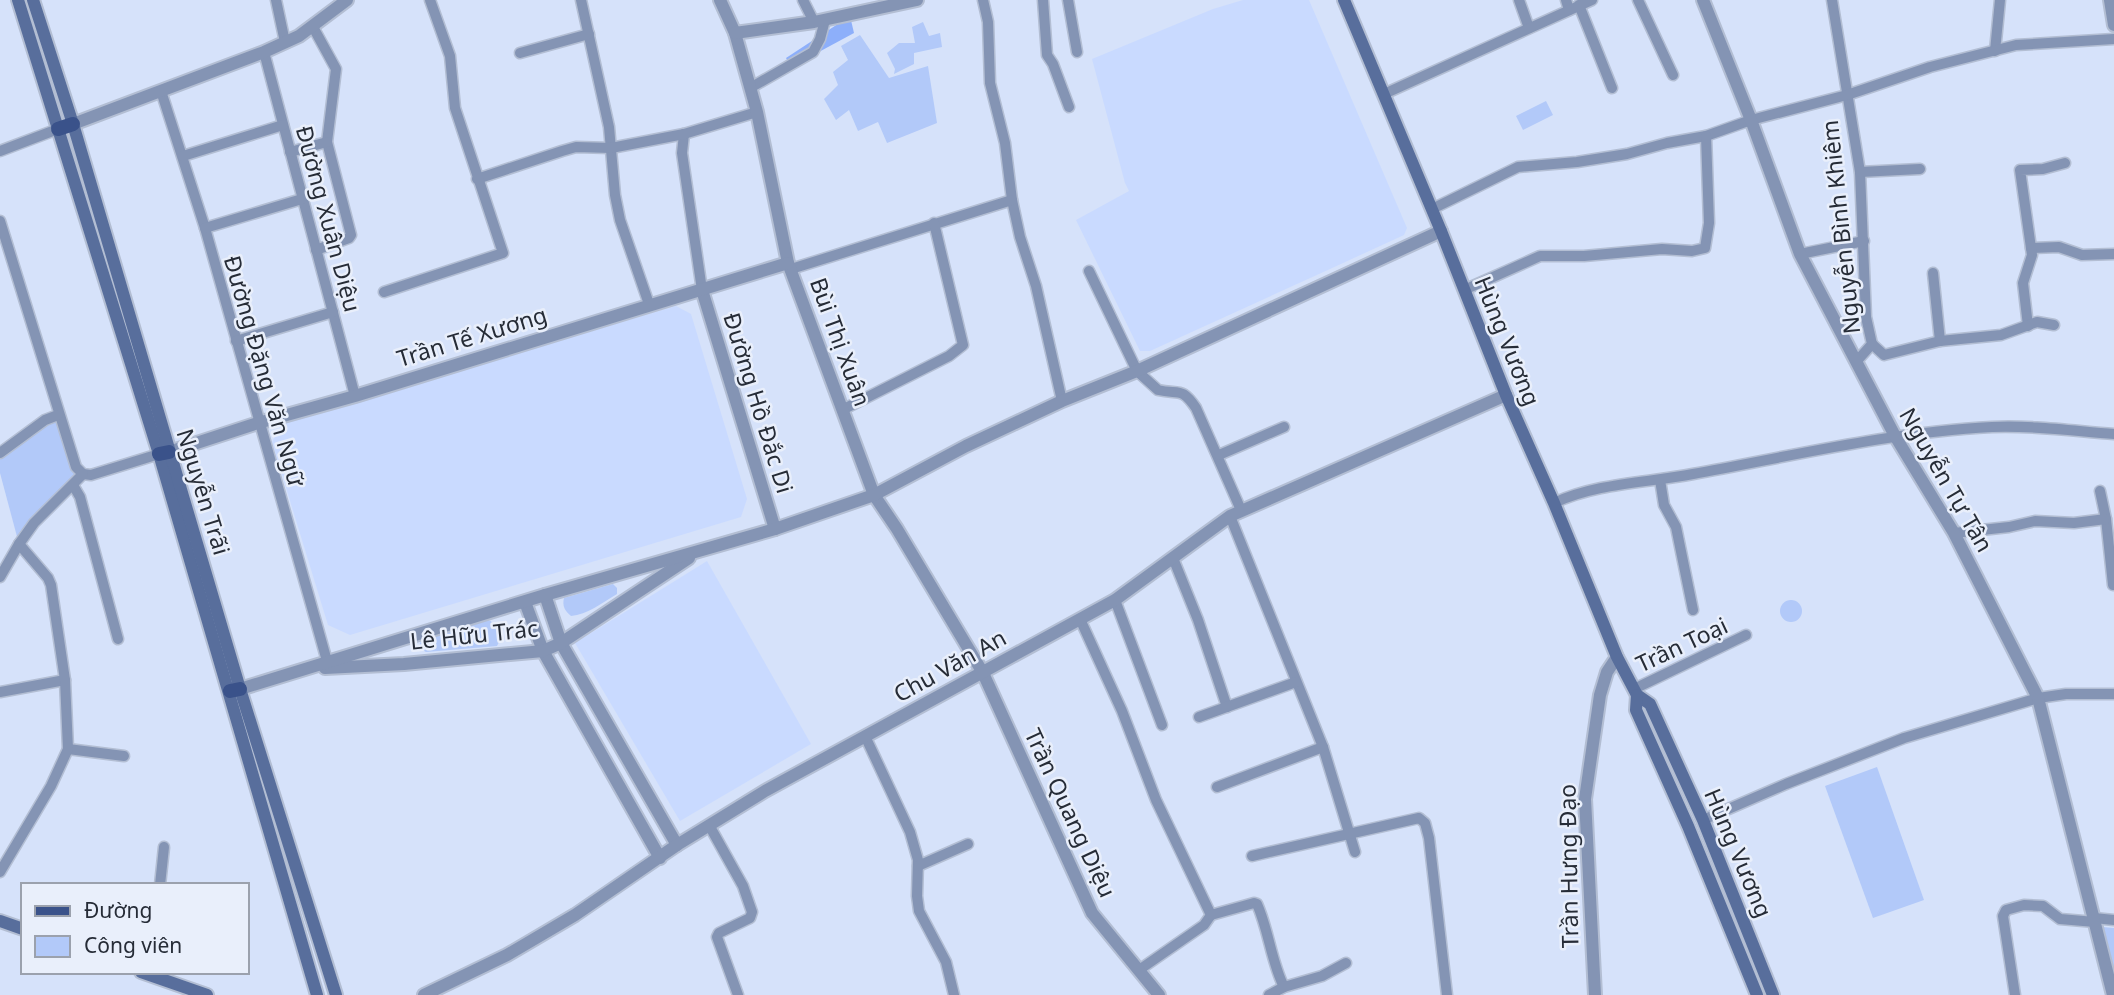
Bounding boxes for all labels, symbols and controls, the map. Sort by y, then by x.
street label: Nguyễn Bình Khiêm [1813,119,1867,336]
street label: Đường Xuân Diệu [289,122,369,315]
street label: Đường Đặng Văn Ngữ [217,252,314,491]
street label: Hùng Vương [1467,271,1548,410]
street label: Bùi Thị Xuân [803,273,879,410]
street label: Trần Tế Xương [393,298,551,374]
street label: Đường Hồ Đắc Di [716,309,802,497]
street label: Nguyễn Tự Tân [1893,401,2001,558]
street label: Nguyễn Trãi [170,425,238,559]
street label: Trần Toại [1631,609,1733,679]
street label: Lê Hữu Trác [408,611,539,657]
street label: Chu Văn An [887,621,1012,709]
street label: Trần Quang Diệu [1018,723,1124,902]
street label: Hùng Vương [1697,783,1780,922]
street label: Trần Hưng Đạo [1551,784,1585,948]
legend [21,883,248,974]
text: Đường [84,896,152,924]
text: Công viên [84,931,182,959]

